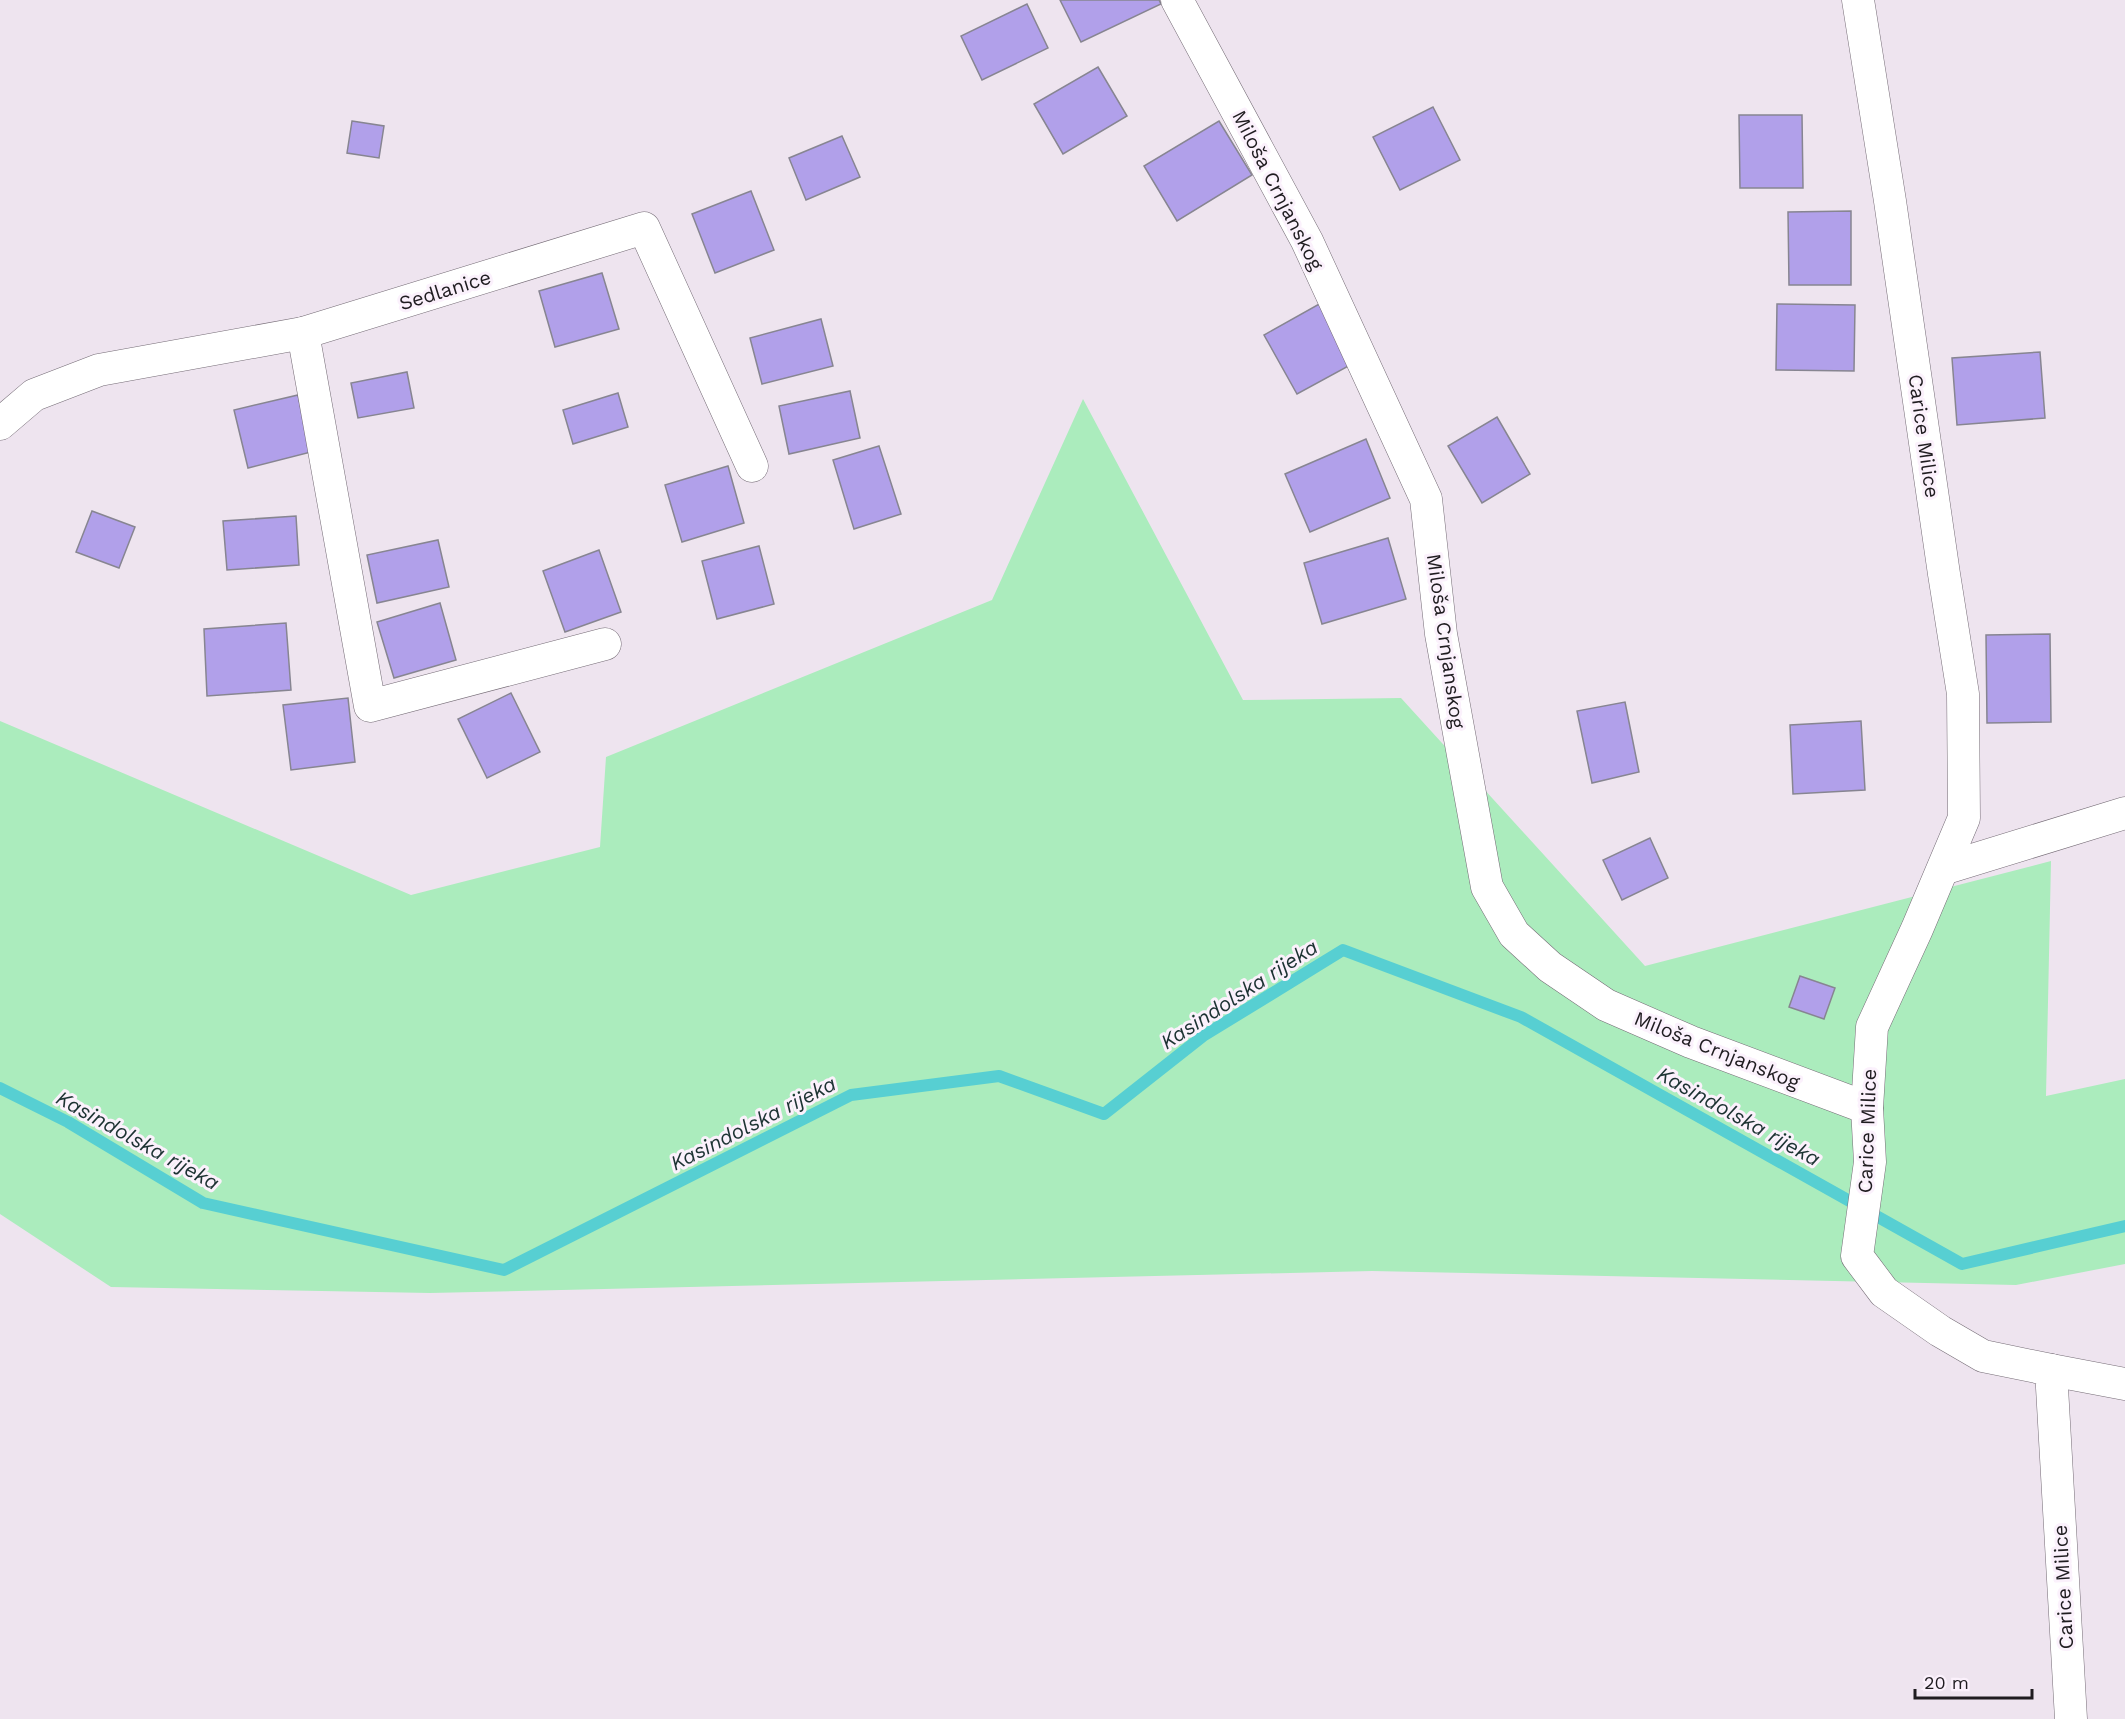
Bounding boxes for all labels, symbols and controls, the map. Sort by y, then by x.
street label: Miloša Crnjanskog [1227,106,1329,274]
street label: Sedlanice [396,265,494,315]
street label: Carice Milice [1903,373,1945,499]
street label: Miloša Crnjanskog [1422,552,1470,730]
water label: Kasindolska rijeka [1156,934,1322,1054]
street label: Miloša Crnjanskog [1631,1006,1804,1094]
water label: Kasindolska rijeka [1653,1061,1825,1171]
street label: Carice Milice [1853,1068,1881,1194]
water label: Kasindolska rijeka [666,1070,840,1176]
water label: Kasindolska rijeka [52,1085,224,1195]
street label: Carice Milice [2048,1524,2078,1650]
scale bar [1915,1662,2032,1700]
text: 20 m [1924,1672,1969,1693]

